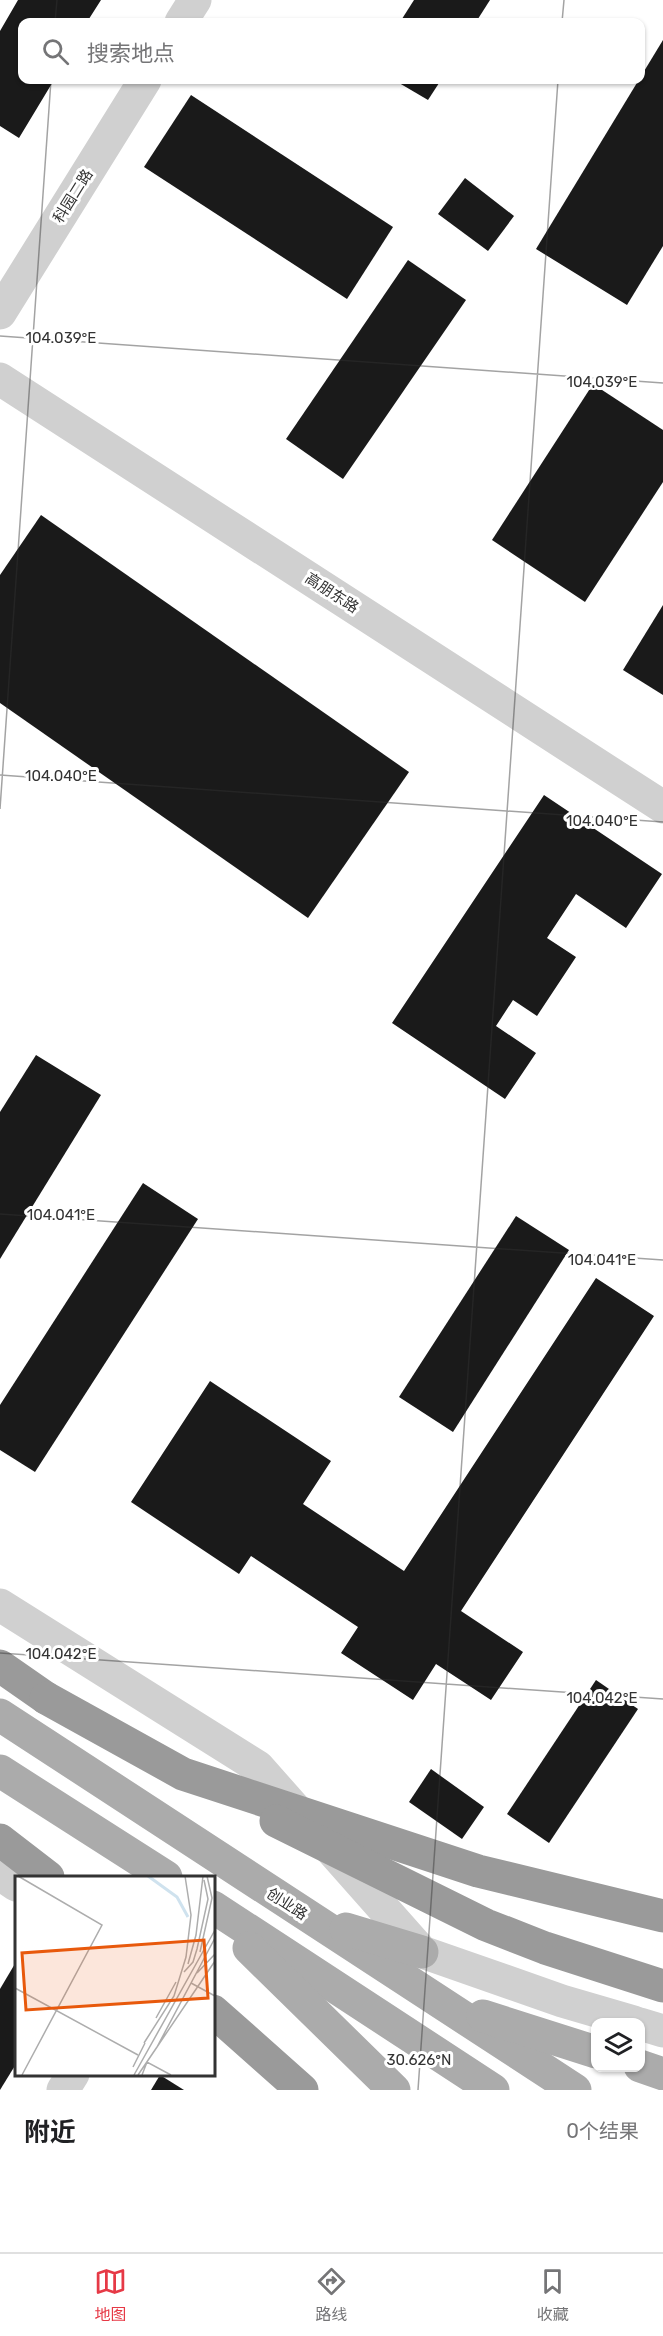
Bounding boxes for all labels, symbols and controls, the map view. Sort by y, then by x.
search box [18,18,645,84]
icon: search [39,35,72,68]
text: 搜索地点 [87,40,175,67]
street label: 科园二路 [49,166,97,226]
text: 104.039°E [26,329,96,347]
text: 104.039°E [567,373,637,391]
street label: 高朋东路 [302,569,362,617]
text: 104.040°E [25,767,97,785]
text: 104.040°E [566,812,638,830]
text: 104.041°E [27,1206,95,1224]
text: 104.041°E [568,1251,636,1269]
text: 104.042°E [25,1645,97,1663]
text: 104.042°E [566,1689,638,1707]
inset map [15,1876,214,2075]
street label: 创业路 [263,1884,311,1924]
map controls [591,2018,645,2072]
button: layers [591,2018,645,2072]
text: 30.626°N [386,2051,452,2069]
text: 附近 [24,2117,76,2148]
text: 0个结果 [566,2119,639,2143]
tab: 地图 [94,2265,127,2325]
tab: 路线 [315,2265,348,2325]
tab: 收藏 [536,2265,569,2325]

